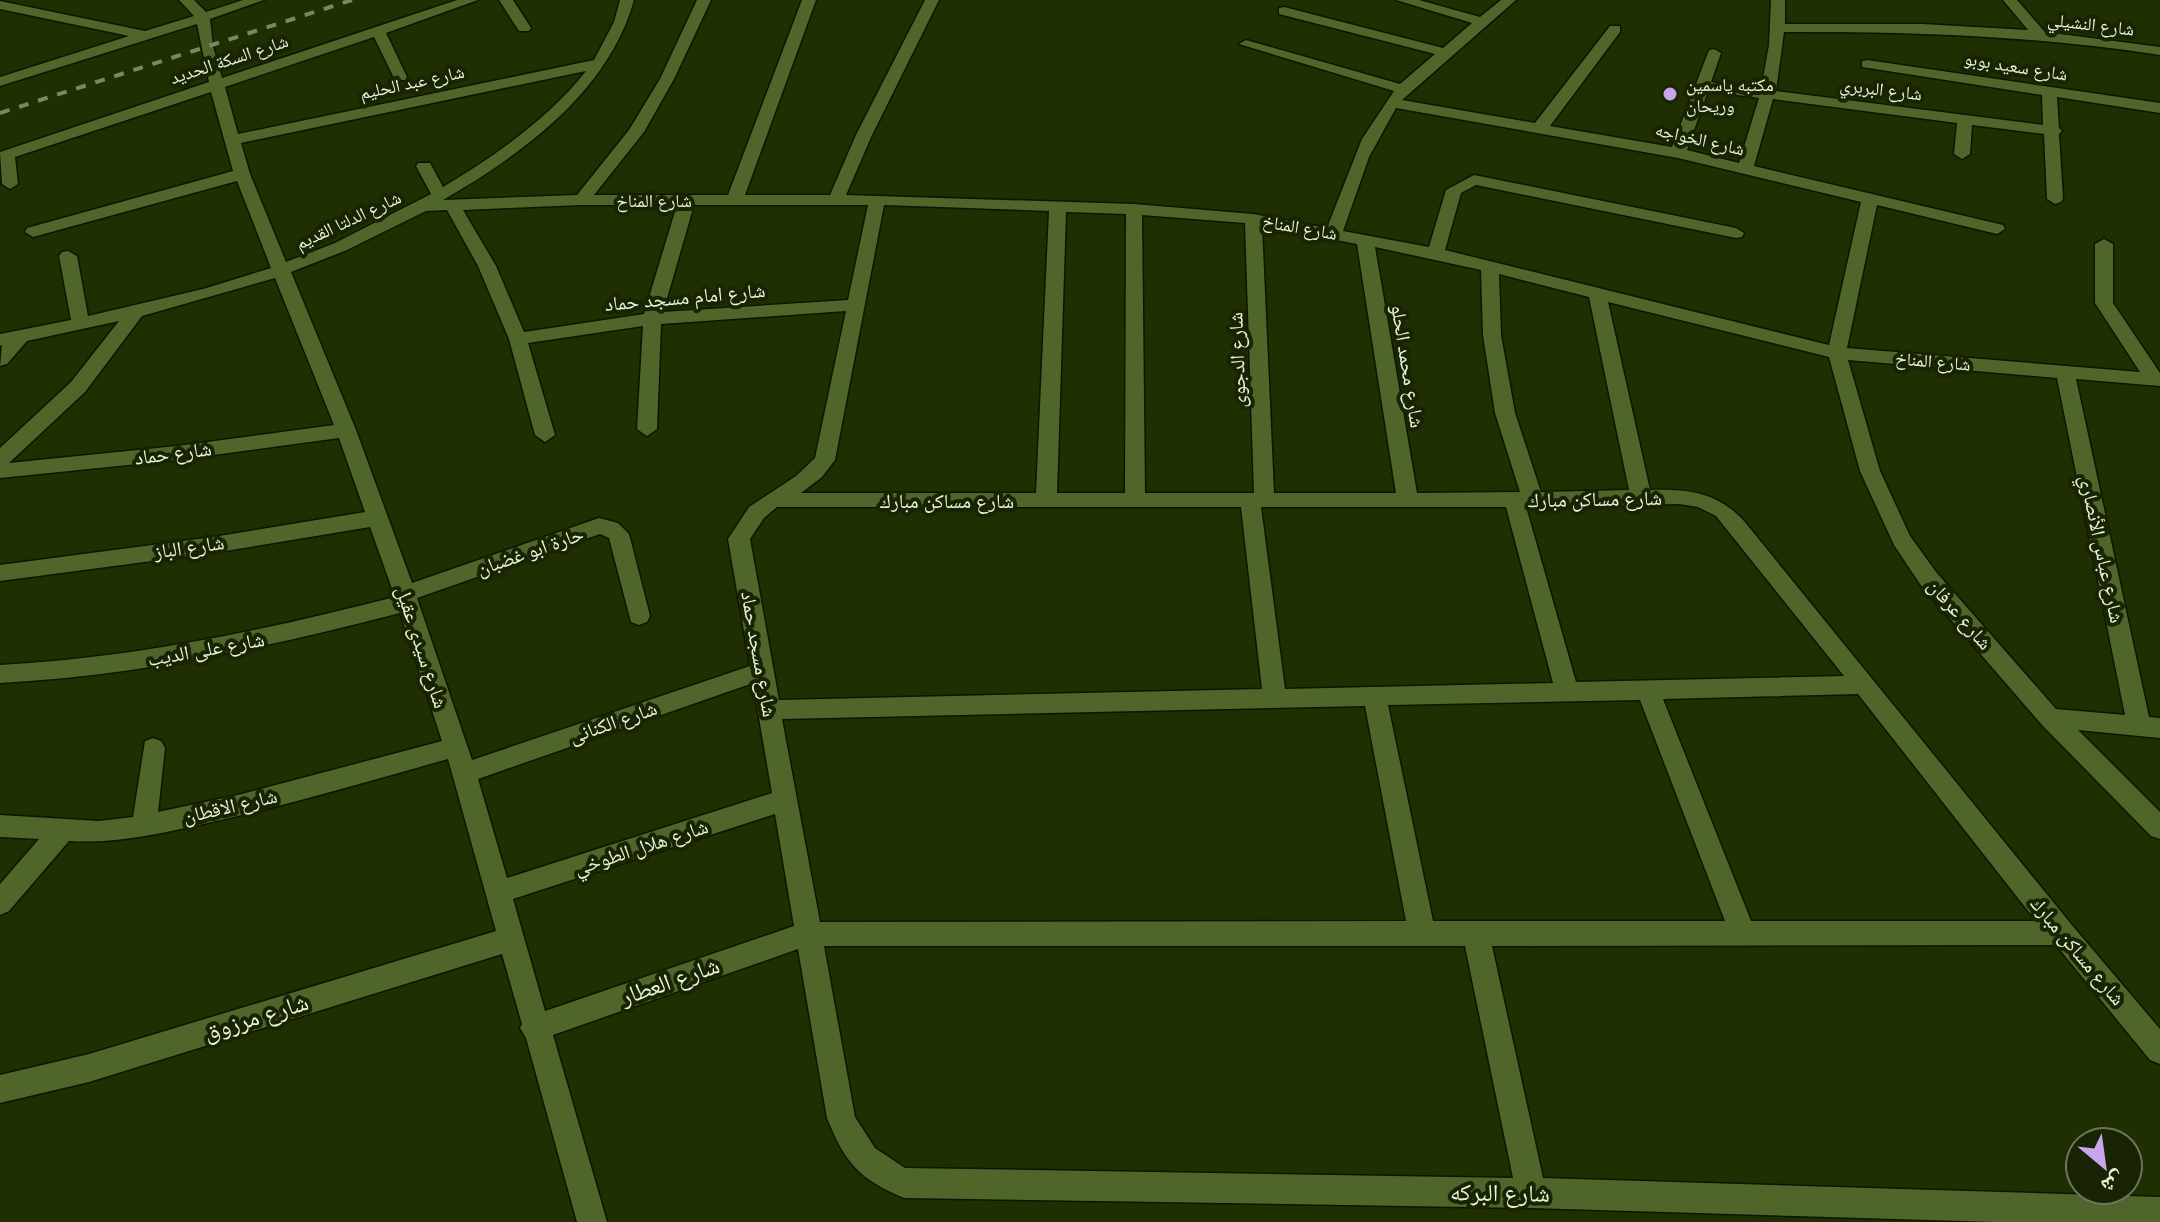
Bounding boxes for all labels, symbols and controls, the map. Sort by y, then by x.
street label: شارع النشيلي [2046,8,2136,44]
street label: شارع السكة الحديد [167,30,291,89]
street label: شارع سعيد بوبو [1963,47,2069,86]
street label: شارع عبد الحليم [358,61,467,105]
place label: مكتبه ياسمين وريحان [1686,74,1774,117]
street label: شارع البربري [1838,74,1923,109]
marker: مكتبه ياسمين وريحان [1661,85,1679,103]
street label: شارع الخواجه [1653,119,1747,160]
street label: شارع الدلتا القديم [292,186,405,255]
street label: شارع المناخ [616,190,692,213]
street label: شارع المناخ [1261,210,1339,246]
street label: شارع امام مسجد حماد [604,278,766,318]
street label: شارع محمد الحلو [1385,303,1430,430]
street label: شارع الدجوى [1223,312,1252,408]
street label: شارع المناخ [1894,347,1972,377]
street label: شارع حماد [133,436,213,471]
street label: شارع عباس الأنصاري [2071,473,2129,626]
street label: شارع مساكن مبارك [1528,486,1662,513]
street label: شارع مساكن مبارك [880,489,1014,514]
street label: حارة ابو غضبان [473,521,587,580]
street label: شارع الباز [151,530,226,565]
street label: شارع عرفان [1922,574,1997,655]
street label: شارع سيدى عقيل [390,583,453,711]
street label: شارع مسجد حماد [735,589,782,719]
street label: شارع على الديب [146,627,267,672]
street label: شارع الكنانى [566,696,660,749]
street label: شارع الاقطان [181,784,280,829]
street label: شارع هلال الطوخي [571,814,712,884]
street label: شارع مساكن مبارك [2025,892,2130,1011]
street label: شارع العطار [616,951,723,1012]
street label: شارع مرزوق [200,988,312,1047]
north arrow [2064,1126,2144,1206]
text: ش [2097,1166,2130,1200]
street label: شارع البركه [1450,1178,1550,1209]

